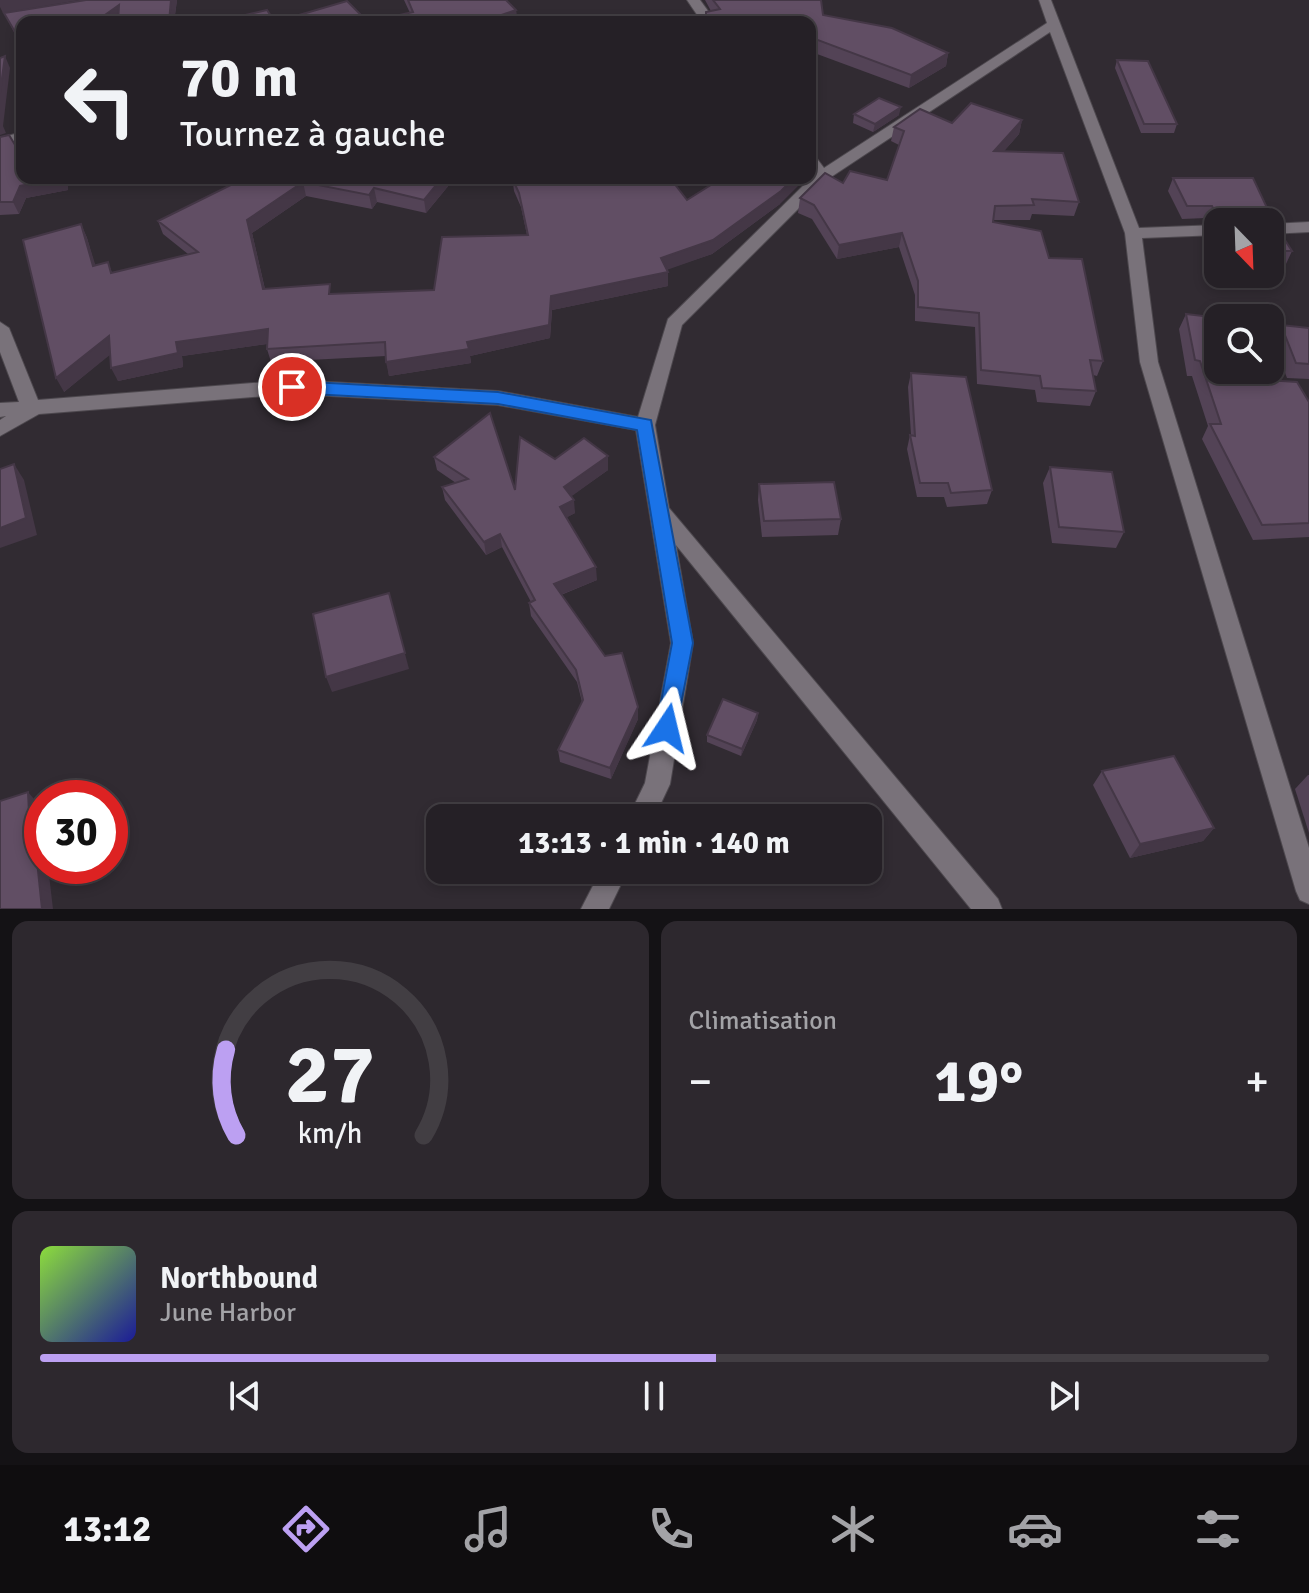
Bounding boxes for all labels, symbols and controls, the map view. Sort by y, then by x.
text: 70 m [180,43,298,112]
icon: left [48,48,152,152]
text: Tournez à gauche [180,112,446,157]
north arrow [1204,208,1284,288]
map controls [1204,208,1284,384]
button: search [1204,304,1284,384]
pin [258,353,326,421]
icon: arrive [270,365,314,409]
position arrow [625,686,709,770]
speed limit sign: 30 [24,780,128,884]
text: 13:13 · 1 min · 140 m [518,825,790,862]
text: Climatisation [689,1005,837,1037]
text: 27 [285,1024,375,1126]
text: 19° [934,1045,1023,1119]
text: − [689,1055,712,1109]
text: + [1245,1055,1269,1109]
text: km/h [298,1116,363,1151]
text: Northbound [160,1260,318,1297]
text: June Harbor [160,1297,296,1329]
icon: previous [223,1374,267,1418]
icon: pause [632,1374,676,1418]
icon: next [1042,1374,1086,1418]
icon: directions [278,1501,334,1557]
icon: music [460,1501,516,1557]
icon: phone [643,1501,699,1557]
icon: climate [825,1501,881,1557]
icon: car [1007,1501,1063,1557]
icon: filters [1190,1501,1246,1557]
text: 13:12 [63,1507,152,1552]

